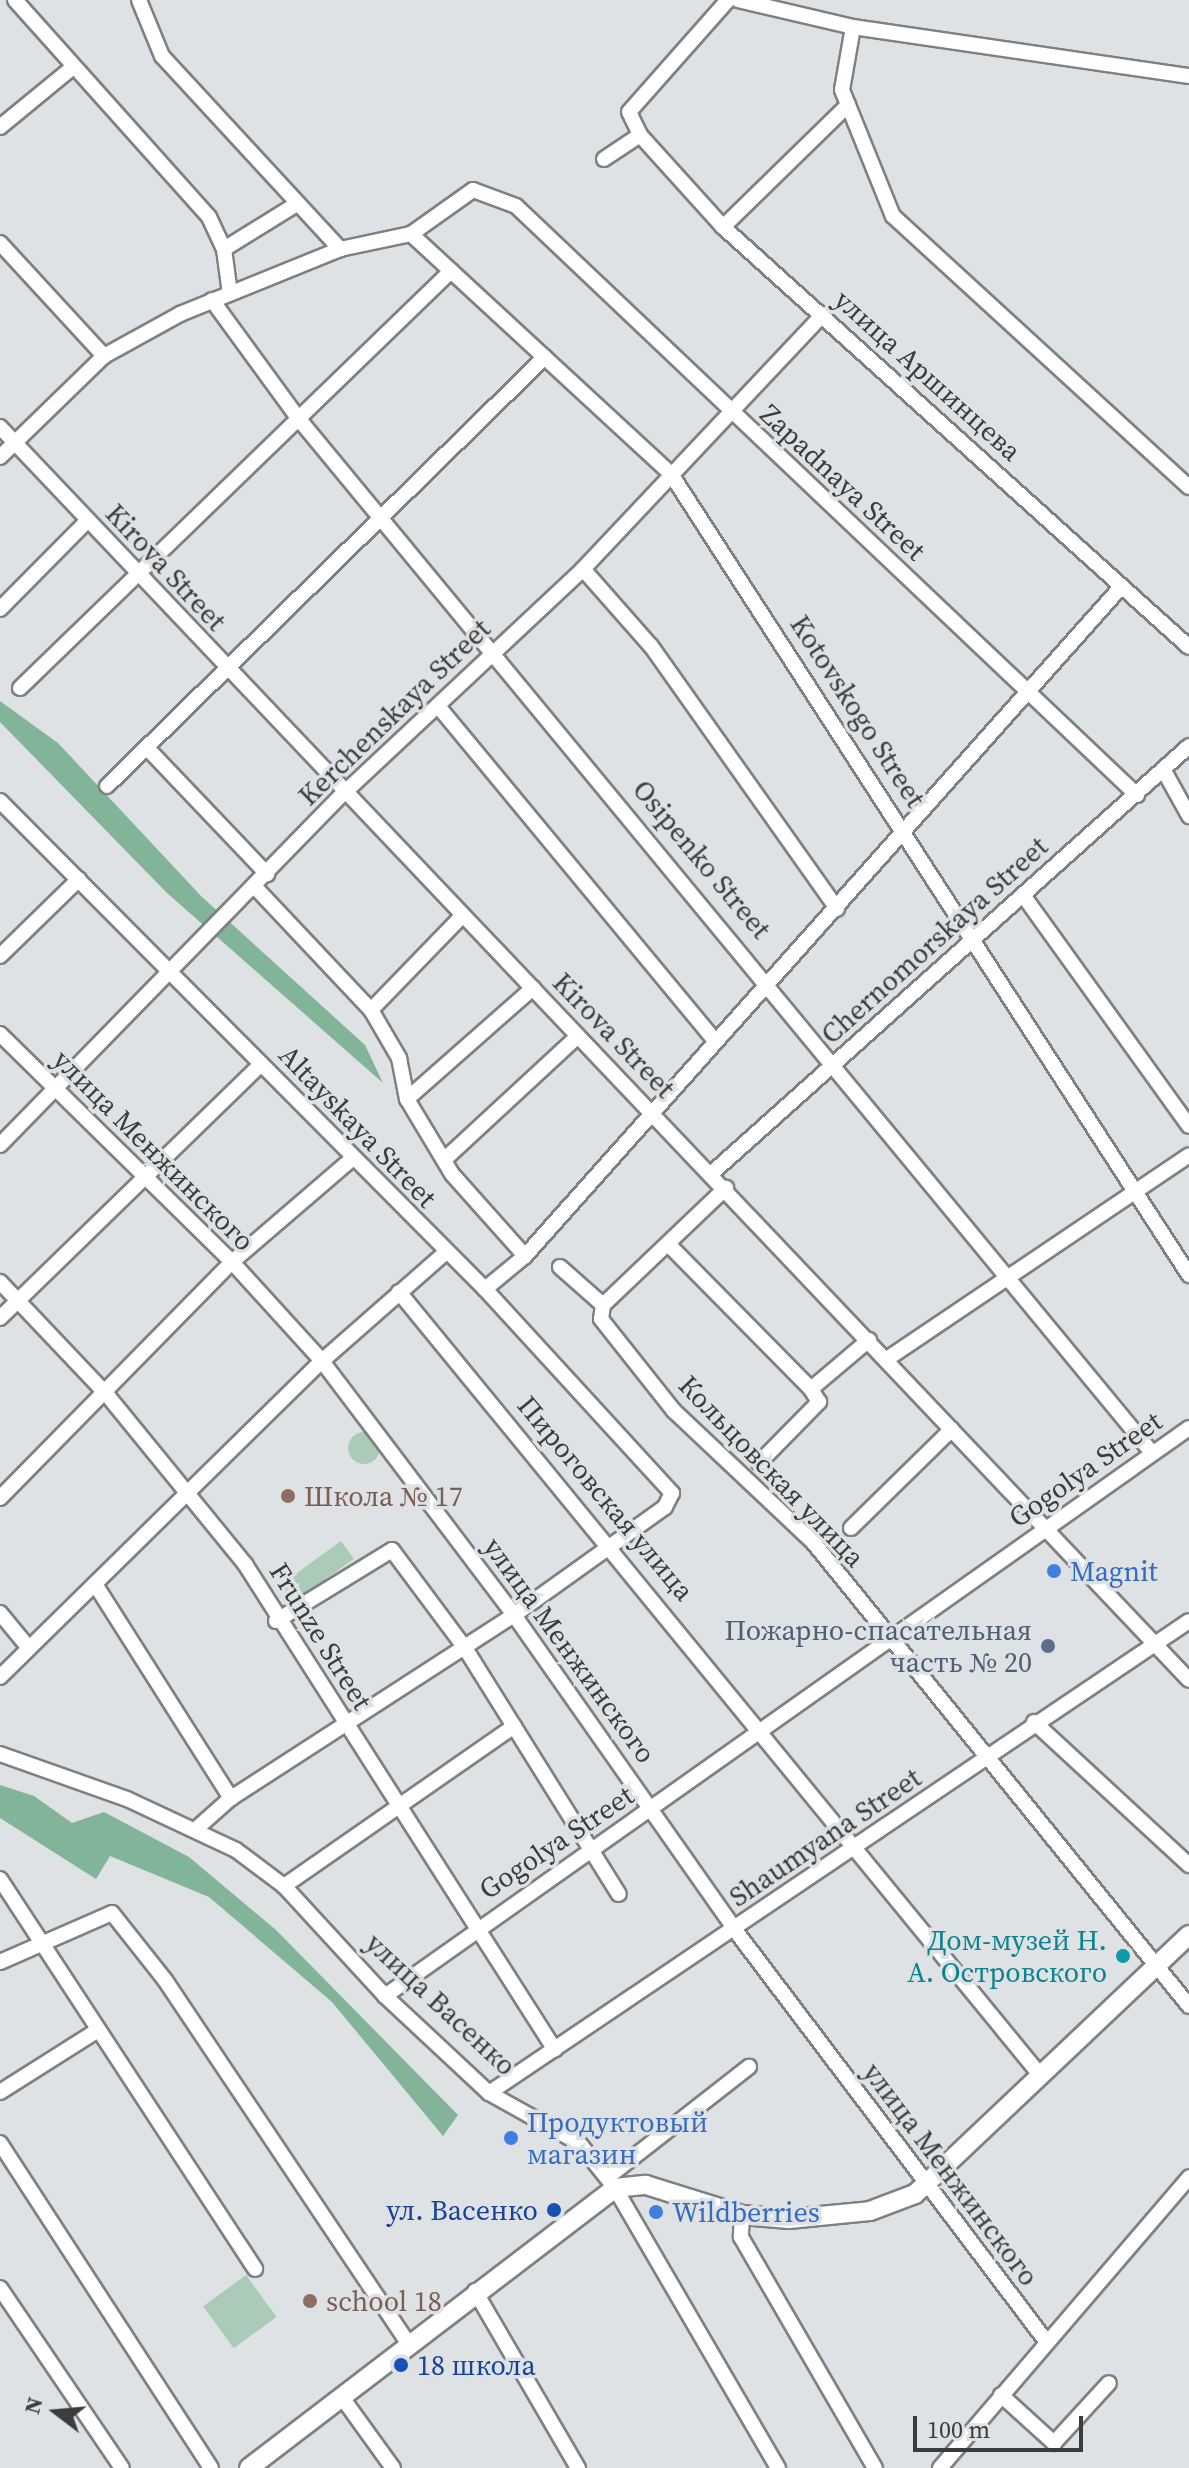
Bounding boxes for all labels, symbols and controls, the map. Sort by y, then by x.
street label: улица Аршинцева [828,282,1028,468]
street label: Zapadnaya Street [753,397,933,567]
street label: Kirova Street [99,497,233,637]
street label: Kotovskogo Street [783,609,933,813]
street label: Kerchenskaya Street [291,612,497,812]
street label: Osipenko Street [626,773,778,945]
street label: Chernomorskaya Street [814,829,1054,1051]
street label: Kirova Street [546,965,682,1105]
street label: Altayskaya Street [272,1038,444,1214]
street label: улица Менжинского [46,1042,262,1258]
street label: Кольцовская улица [672,1368,872,1574]
street label: Пироговская улица [511,1389,701,1607]
street label: Gogolya Street [1002,1404,1168,1534]
place label: Школа № 17 [304,1479,463,1513]
marker: Школа № 17 [279,1487,297,1505]
street label: улица Менжинского [477,1531,663,1769]
place label: Magnit [1070,1554,1158,1588]
street label: Frunze Street [263,1556,379,1716]
marker: Magnit [1045,1562,1063,1580]
place label: Пожарно-спасательная часть № 20 [725,1613,1032,1679]
marker: Пожарно-спасательная часть № 20 [1039,1637,1057,1655]
street label: Shaumyana Street [723,1760,927,1914]
street label: Gogolya Street [472,1778,640,1906]
place label: Дом-музей Н. А. Островского [907,1923,1107,1989]
street label: улица Васенко [359,1926,523,2082]
marker: Дом-музей Н. А. Островского [1114,1947,1132,1965]
street label: улица Менжинского [856,2056,1046,2292]
place label: Продуктовый магазин [527,2105,708,2171]
marker: Продуктовый магазин [502,2129,520,2147]
place label: ул. Васенко [386,2193,538,2227]
place label: Wildberries [672,2195,820,2229]
marker: ул. Васенко [545,2201,563,2219]
marker: Wildberries [647,2203,665,2221]
place label: school 18 [326,2284,442,2318]
marker: school 18 [301,2292,319,2310]
place label: 18 школа [417,2348,536,2382]
marker: 18 школа [392,2356,410,2374]
north arrow [16,2372,96,2452]
text: N [16,2394,50,2417]
scale bar [917,2400,1087,2450]
text: 100 m [927,2413,990,2446]

